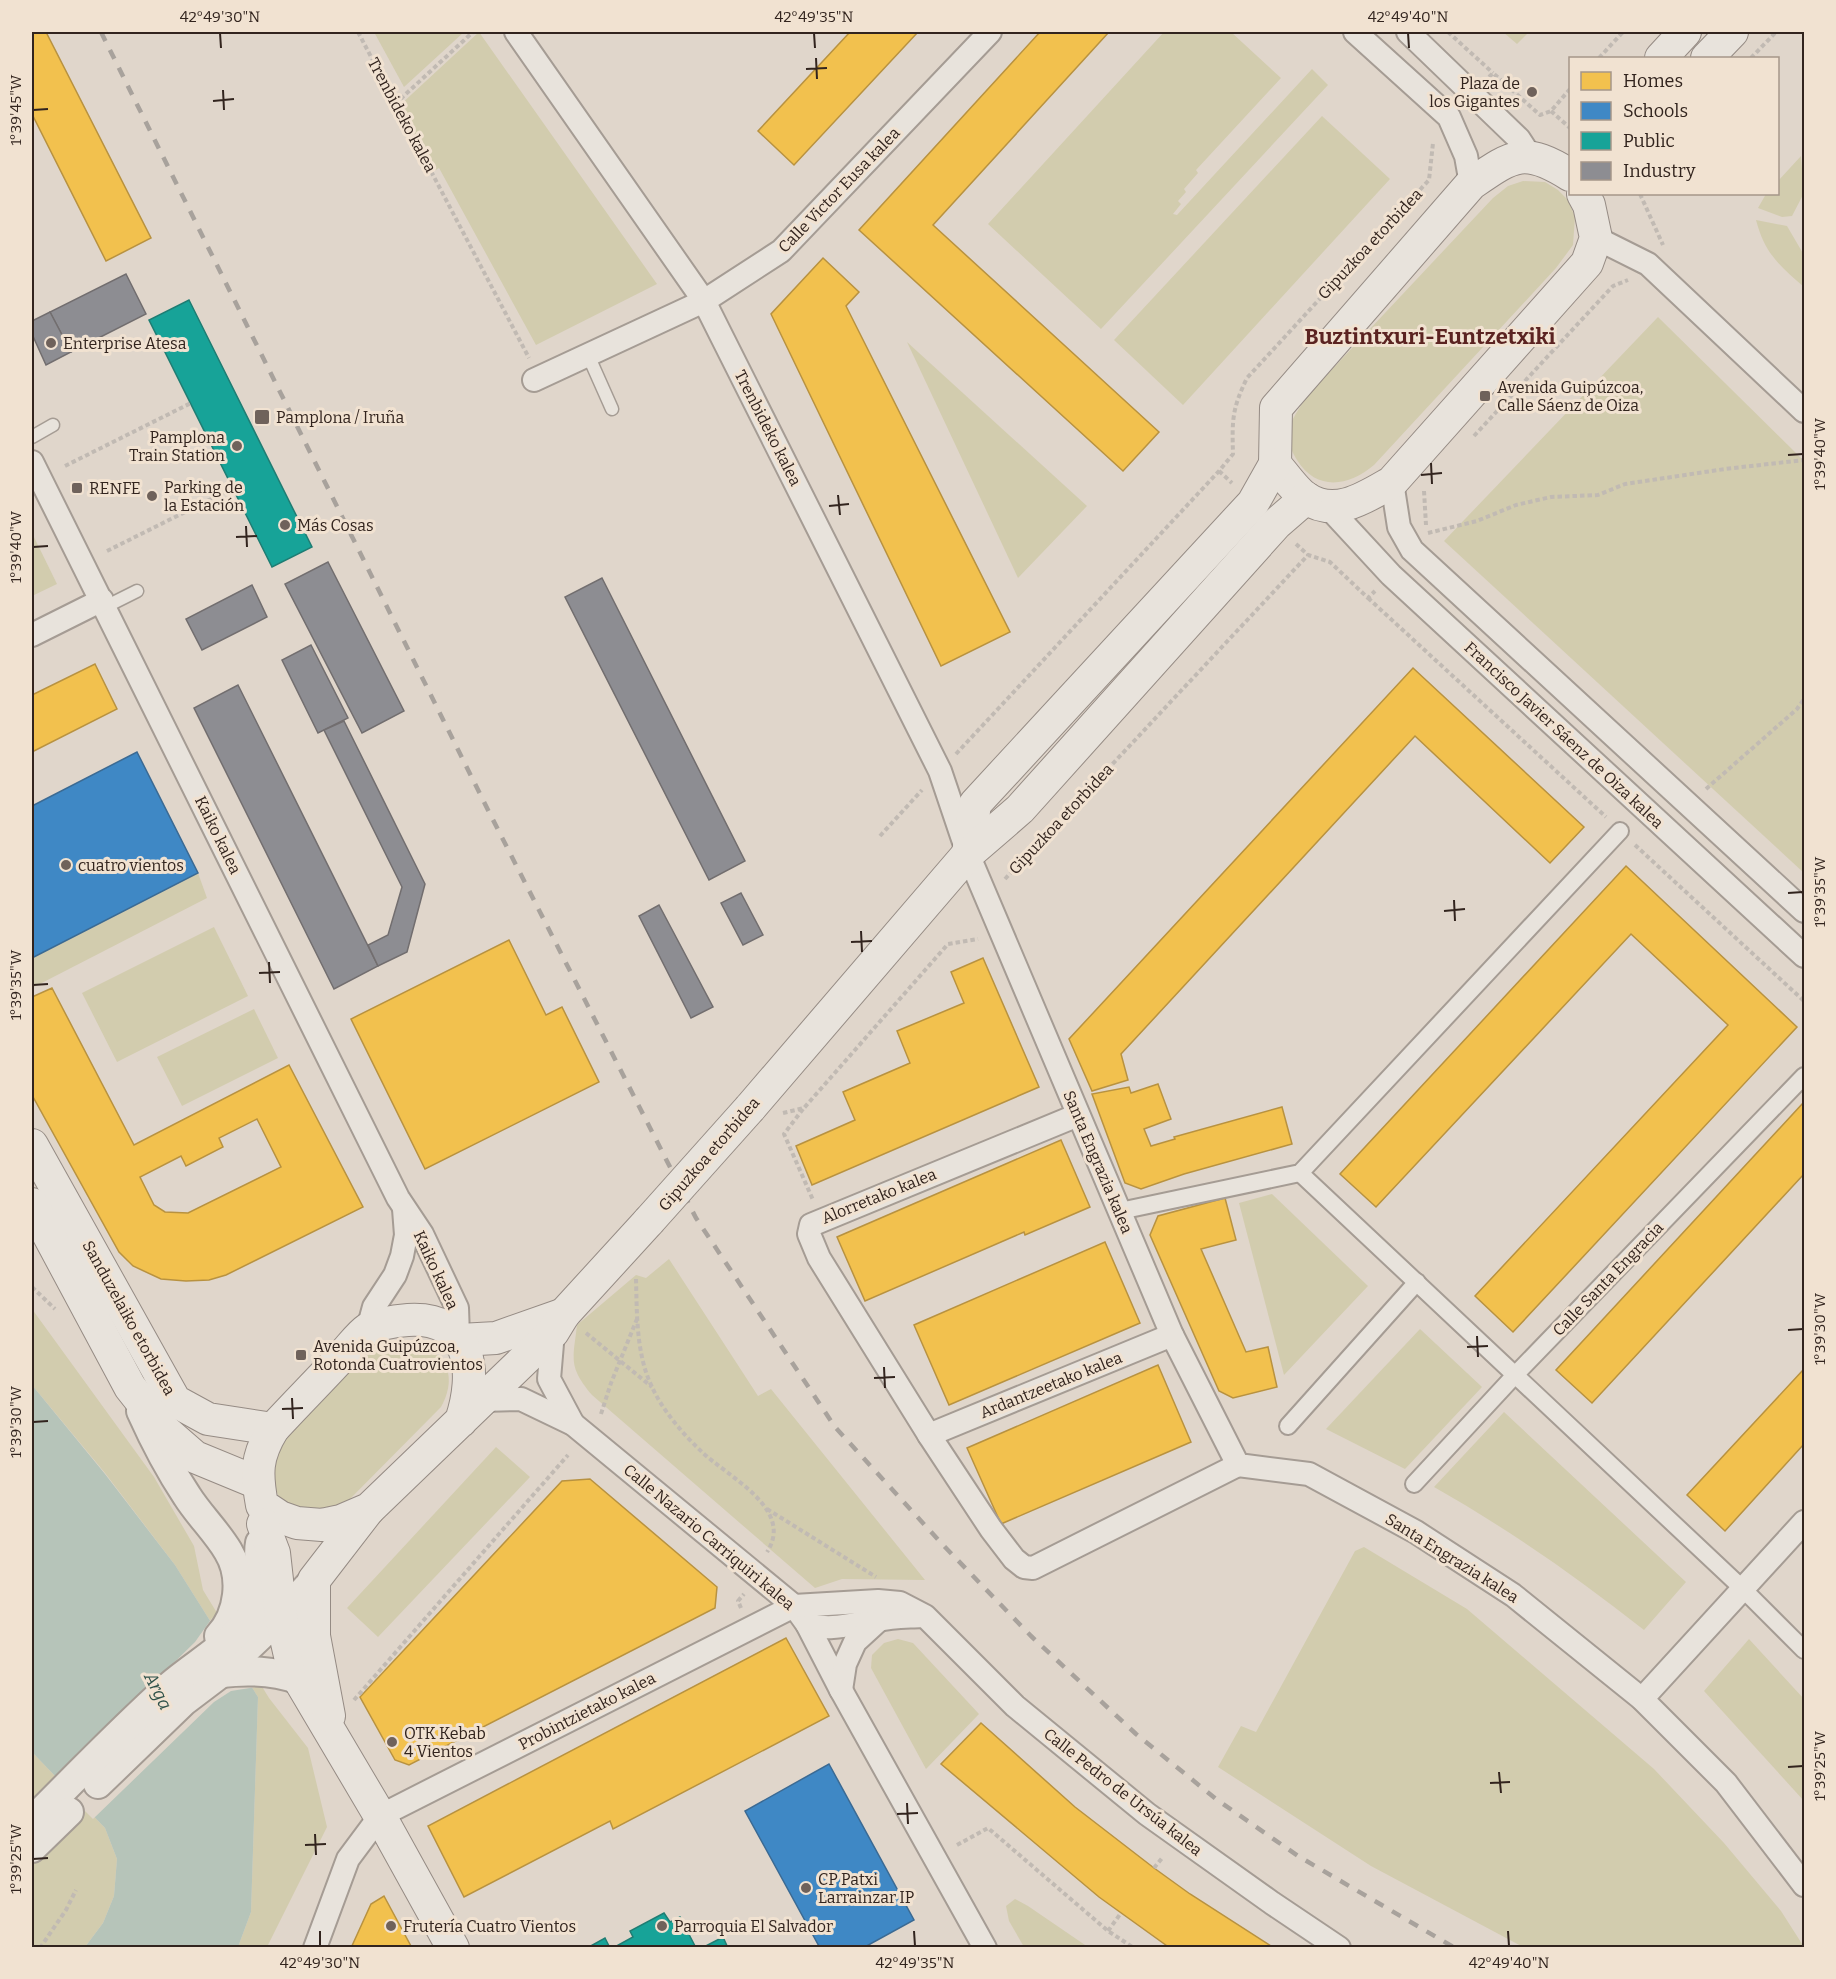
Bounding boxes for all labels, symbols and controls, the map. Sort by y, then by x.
text: 42°49'30"N [180,8,260,26]
text: 42°49'35"N [775,8,854,26]
text: 42°49'40"N [1368,8,1448,26]
street label: Trenbideko kalea [364,54,440,176]
legend [1569,57,1779,195]
text: Homes [1623,70,1683,92]
text: 1°39'45"W [7,74,25,145]
place label: Plaza de los Gigantes [1429,74,1520,111]
marker: Plaza de los Gigantes [1525,85,1539,99]
text: Schools [1623,100,1688,122]
street label: Calle Victor Eusa kalea [774,123,904,257]
text: Public [1623,130,1675,152]
text: Industry [1623,160,1696,182]
street label: Gipuzkoa etorbidea [1314,184,1426,303]
district label: Buztintxuri-Euntzetxiki [1305,323,1555,350]
place label: Enterprise Atesa [63,334,187,353]
marker: Enterprise Atesa [44,336,58,350]
street label: Trenbideko kalea [731,367,805,489]
place label: Avenida Guipúzcoa, Calle Sáenz de Oiza [1497,378,1643,415]
marker: Avenida Guipúzcoa, Calle Sáenz de Oiza [1478,389,1492,403]
marker: Pamplona / Iruña [253,408,271,426]
place label: Pamplona / Iruña [276,408,404,427]
text: 1°39'40"W [1811,417,1829,490]
place label: Pamplona Train Station [129,428,225,465]
marker: Pamplona Train Station [230,439,244,453]
place label: Parking de la Estación [164,478,244,515]
place label: RENFE [89,479,141,498]
marker: RENFE [70,481,84,495]
marker: Parking de la Estación [145,489,159,503]
text: 1°39'40"W [7,510,25,583]
place label: Más Cosas [297,516,374,535]
marker: Más Cosas [278,518,292,532]
street label: Francisco Javier Sáenz de Oiza kalea [1461,638,1668,833]
street label: Gipuzkoa etorbidea [1005,759,1117,878]
street label: Kaiko kalea [191,793,245,877]
place label: cuatro vientos [78,856,184,875]
text: 1°39'35"W [1811,856,1829,927]
marker: cuatro vientos [59,858,73,872]
text: 1°39'35"W [7,949,25,1020]
street label: Santa Engrazia kalea [1059,1088,1137,1237]
street label: Gipuzkoa etorbidea [654,1093,764,1215]
street label: Alorretako kalea [819,1164,939,1228]
street label: Calle Santa Engracia [1549,1218,1667,1340]
street label: Kaiko kalea [410,1228,463,1313]
street label: Sanduzelaiko etorbidea [79,1237,180,1399]
text: 1°39'30"W [1811,1292,1829,1365]
place label: Avenida Guipúzcoa, Rotonda Cuatrovientos [313,1337,483,1374]
marker: Avenida Guipúzcoa, Rotonda Cuatrovientos [294,1348,308,1362]
street label: Ardantzeetako kalea [977,1348,1125,1422]
text: 1°39'30"W [7,1385,25,1458]
street label: Calle Nazario Carriquiri kalea [620,1460,798,1614]
street label: Santa Engrazia kalea [1382,1509,1522,1607]
water label: Arga [139,1668,177,1714]
street label: Probintzietako kalea [515,1668,659,1754]
place label: OTK Kebab 4 Vientos [404,1724,486,1761]
street label: Calle Pedro de Ursúa kalea [1040,1724,1206,1860]
text: 1°39'25"W [1811,1730,1829,1801]
marker: OTK Kebab 4 Vientos [385,1735,399,1749]
text: 1°39'25"W [7,1823,25,1894]
place label: CP Patxi Larrainzar IP [818,1870,914,1907]
marker: CP Patxi Larrainzar IP [799,1881,813,1895]
place label: Frutería Cuatro Vientos [403,1917,576,1936]
place label: Parroquia El Salvador [674,1917,833,1936]
marker: Frutería Cuatro Vientos [384,1919,398,1933]
marker: Parroquia El Salvador [655,1919,669,1933]
text: 42°49'30"N [280,1954,360,1972]
text: 42°49'35"N [876,1954,955,1972]
text: 42°49'40"N [1469,1954,1549,1972]

